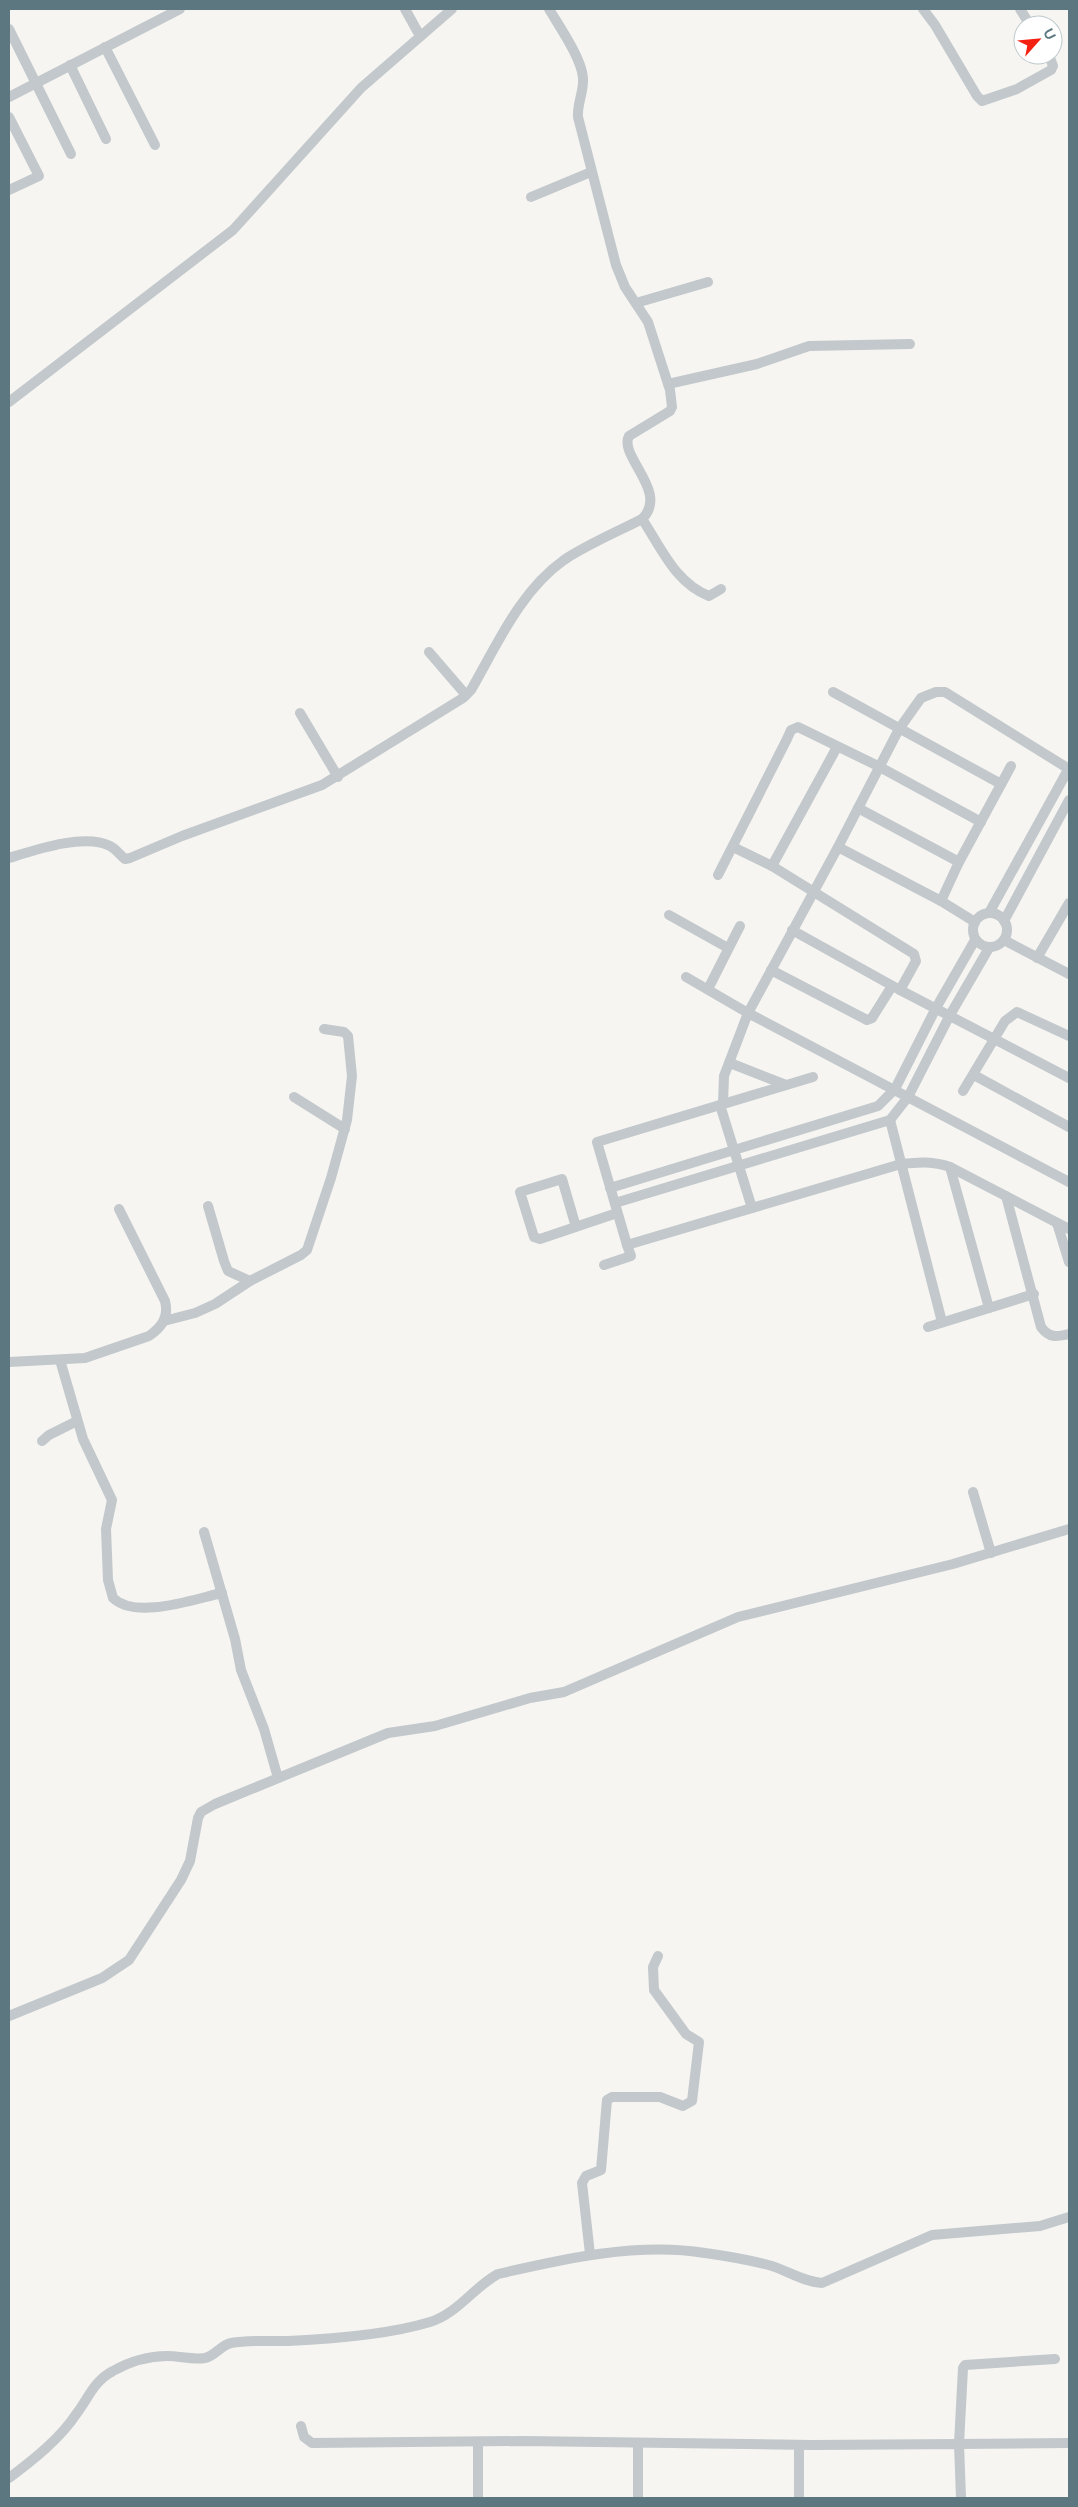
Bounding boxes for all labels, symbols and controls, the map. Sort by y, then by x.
north arrow [1013,15,1063,65]
text: U [1040,26,1059,42]

